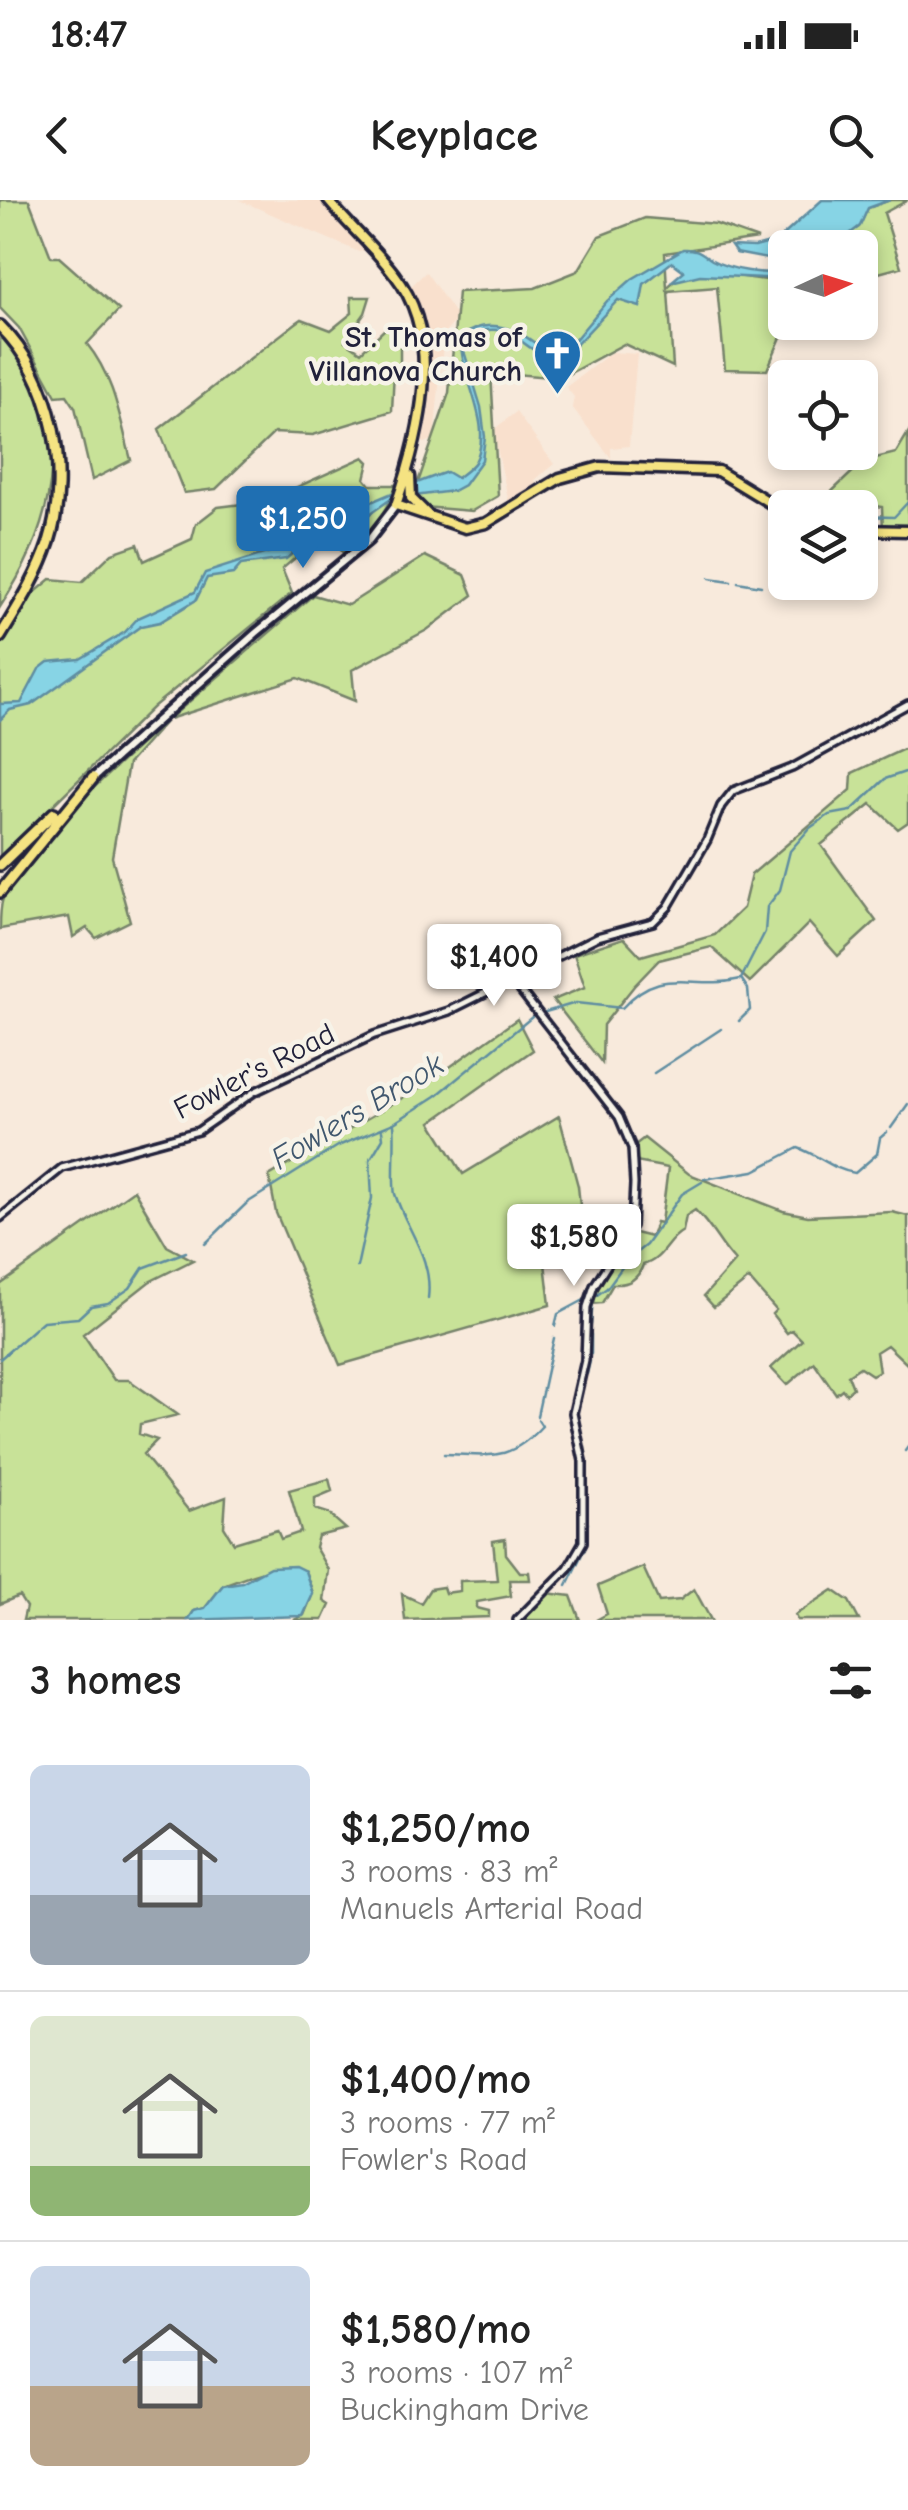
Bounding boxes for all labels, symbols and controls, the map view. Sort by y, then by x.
text: 18:47 [50,13,127,57]
icon: back [30,108,85,163]
icon: search [823,108,878,163]
text: Keyplace [370,109,538,161]
north arrow [768,230,878,340]
map controls [768,230,878,600]
place label: St. Thomas of Villanova Church [309,320,523,389]
church icon: St. Thomas of Villanova Church [531,328,583,396]
button: locate [768,360,878,470]
pin: $1,250 [222,486,384,571]
button: layers [768,490,878,600]
text: $1,250 [258,500,348,537]
pin: $1,400 [413,924,575,1009]
text: $1,400 [449,938,539,975]
street label: Fowler's Road [168,1016,341,1127]
water label: Fowlers Brook [264,1045,451,1177]
pin: $1,580 [493,1204,655,1289]
text: $1,580 [529,1218,619,1255]
icon: filters [823,1653,878,1708]
text: 3 homes [30,1656,181,1705]
text: $1,250/mo [340,1804,531,1853]
icon: home [110,1805,230,1925]
text: 3 rooms · 83 m² [340,1853,557,1890]
text: Manuels Arterial Road [340,1890,643,1927]
text: $1,400/mo [340,2055,531,2104]
icon: home [110,2056,230,2176]
text: 3 rooms · 77 m² [340,2104,555,2141]
text: Fowler's Road [340,2141,528,2178]
text: $1,580/mo [340,2305,531,2354]
icon: home [110,2306,230,2426]
text: 3 rooms · 107 m² [340,2354,572,2391]
text: Buckingham Drive [340,2391,589,2428]

